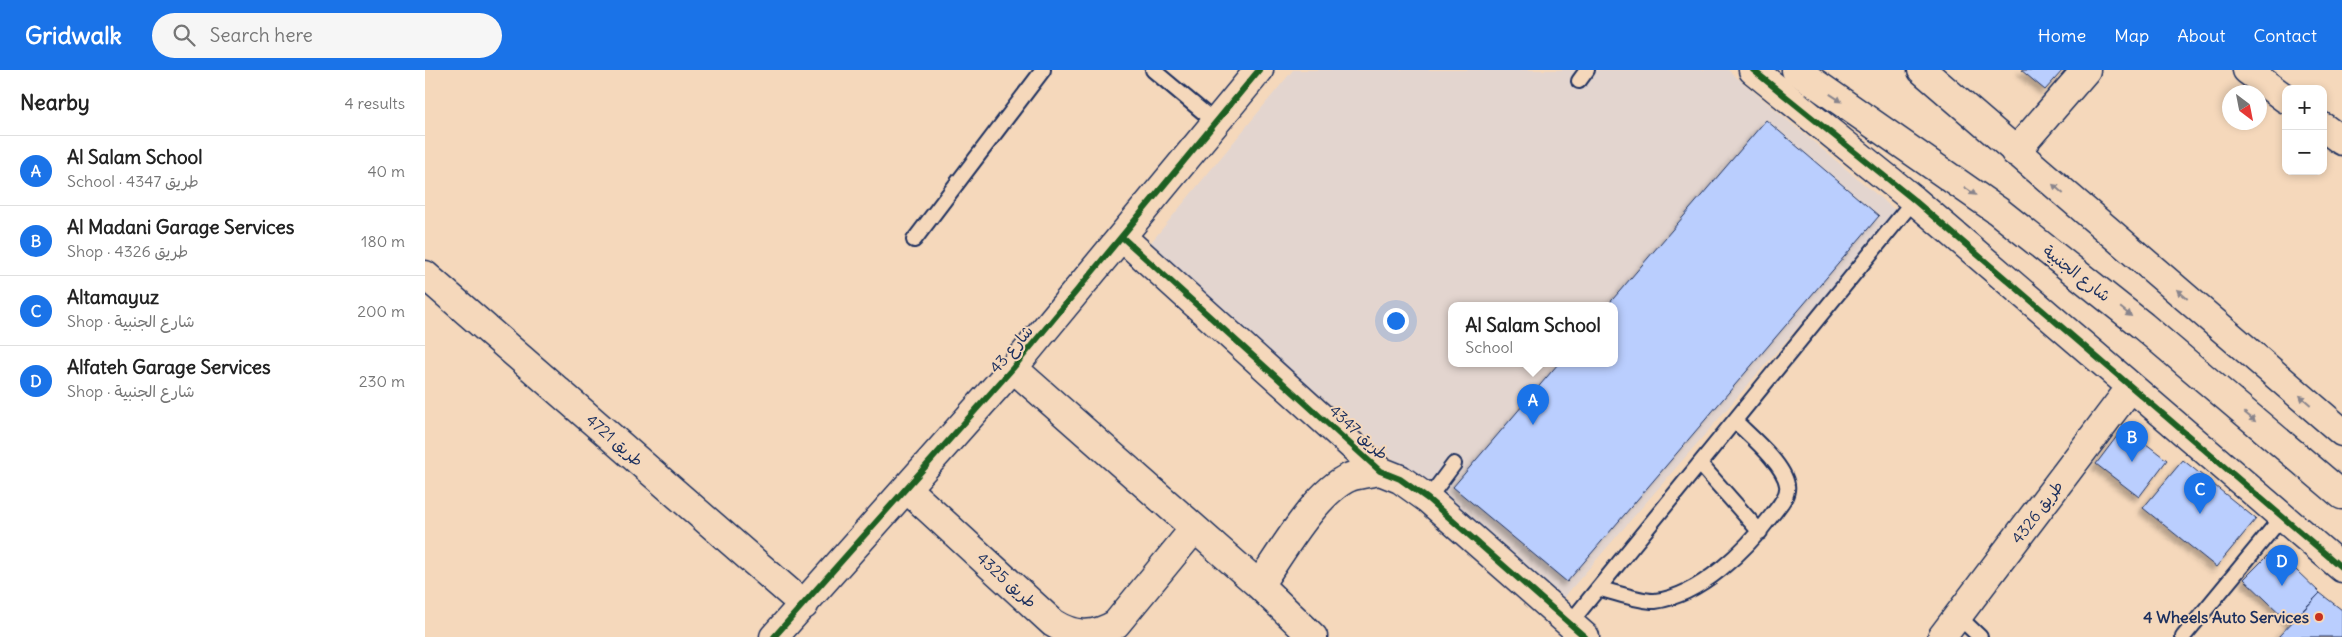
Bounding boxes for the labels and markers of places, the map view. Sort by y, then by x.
pin: A [1517,384,1549,425]
pin: B [2116,421,2148,462]
pin: C [2184,473,2216,514]
pin: D [2266,545,2298,586]
place label: 4 Wheels Auto Services [2143,607,2309,627]
marker: 4 Wheels Auto Services [2313,611,2325,623]

